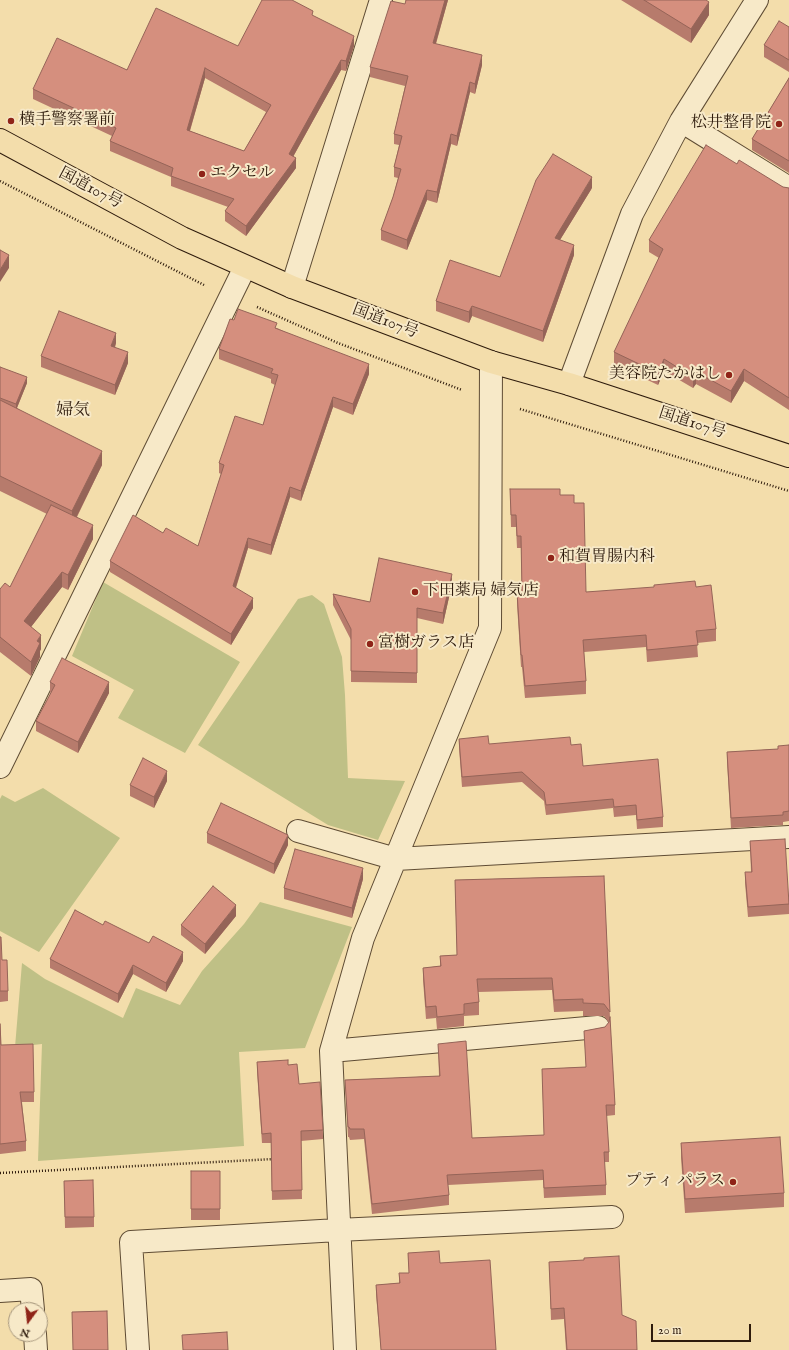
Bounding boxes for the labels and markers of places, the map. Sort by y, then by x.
place label: 横手警察署前 [19,111,115,131]
place label: 松井整骨院 [691,114,771,134]
marker: 横手警察署前 [6,116,16,126]
marker: 松井整骨院 [774,119,784,129]
place label: エクセル [210,164,274,184]
marker: エクセル [197,169,207,179]
place label: 美容院たかはし [609,365,721,385]
marker: 美容院たかはし [724,370,734,380]
place label: 和賀胃腸内科 [559,548,655,568]
marker: 和賀胃腸内科 [546,553,556,563]
place label: 下田薬局 婦気店 [423,582,538,602]
marker: 下田薬局 婦気店 [410,587,420,597]
place label: 富樹ガラス店 [378,634,474,654]
marker: 富樹ガラス店 [365,639,375,649]
place label: プティ パラス [626,1172,725,1192]
marker: プティ パラス [728,1177,738,1187]

